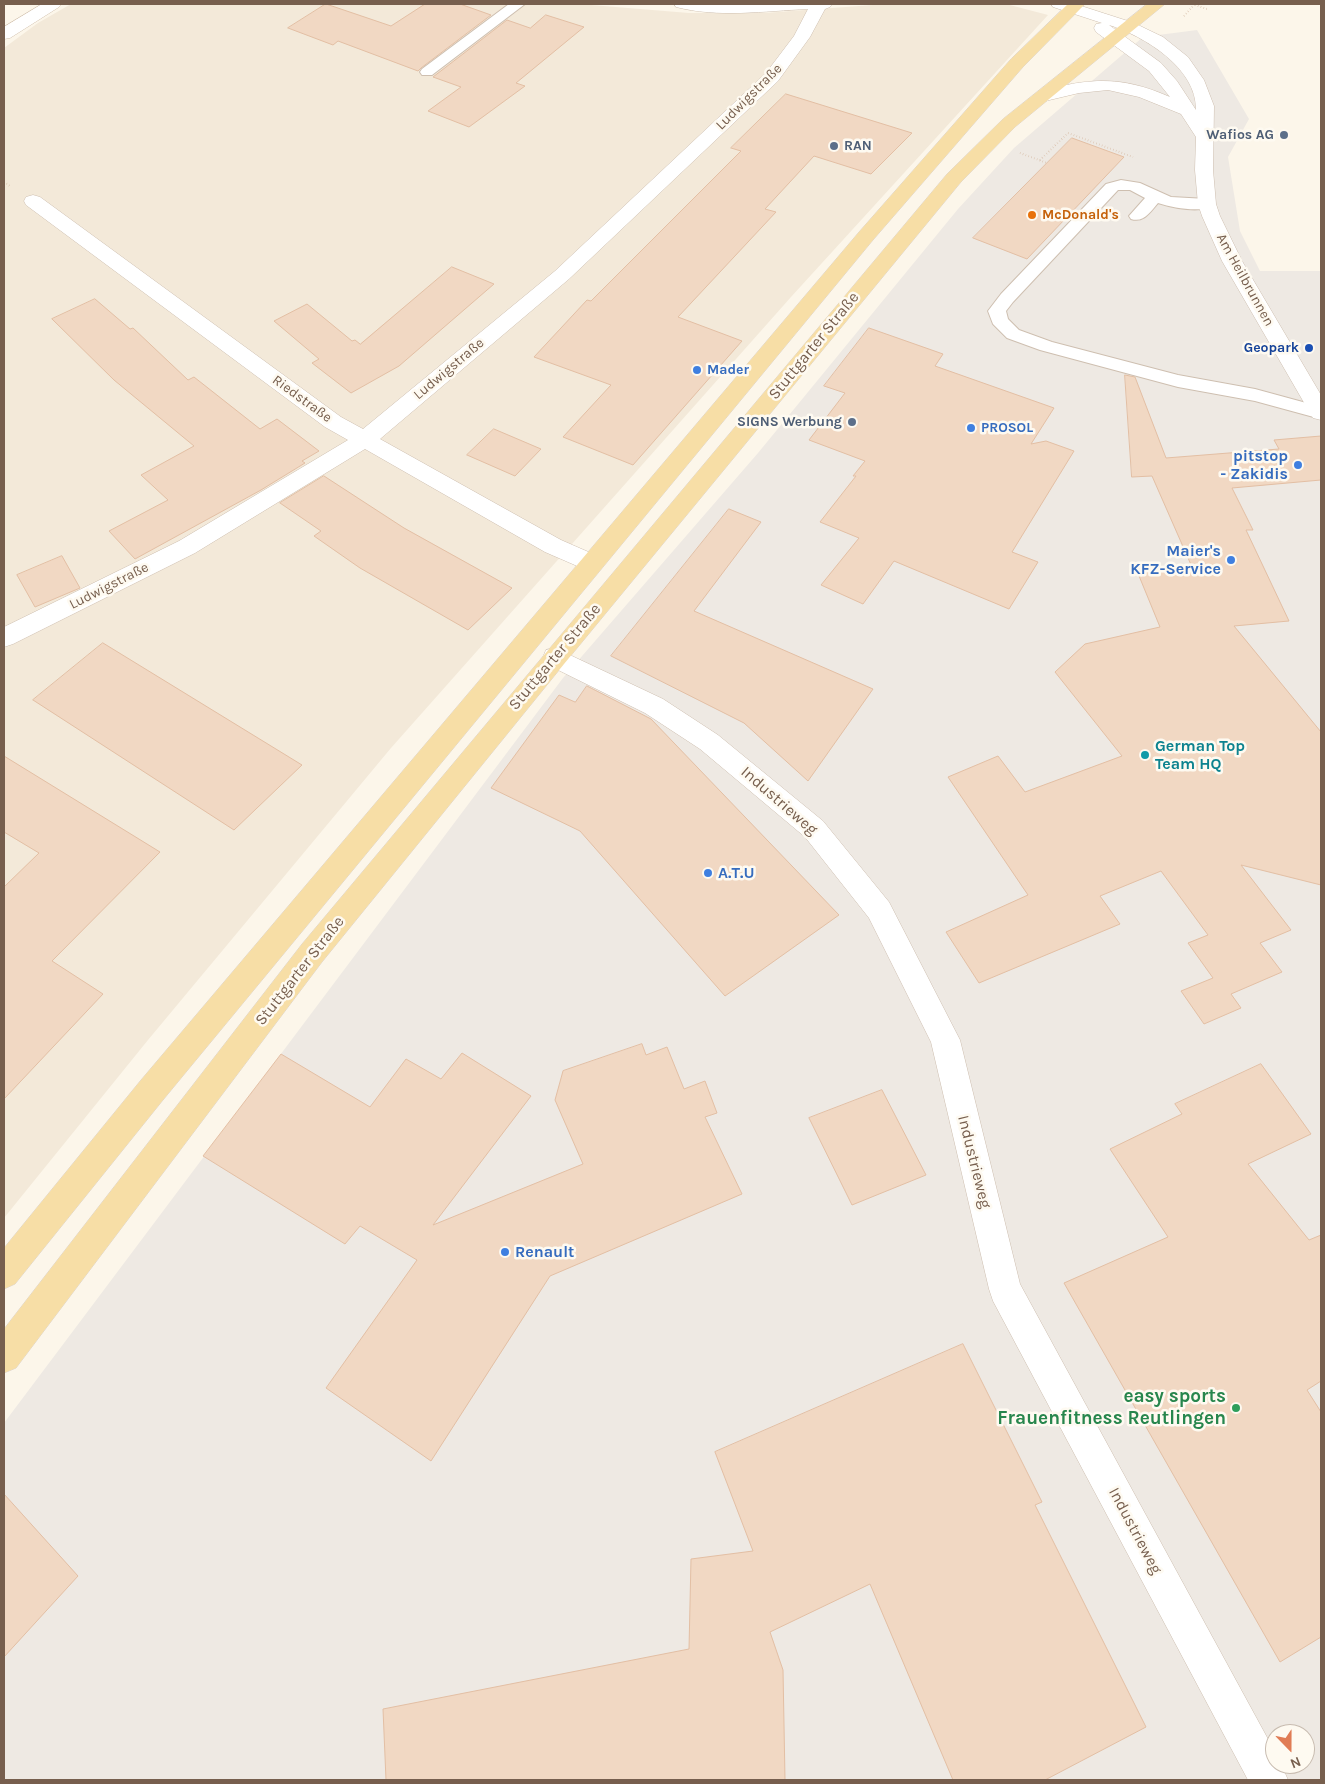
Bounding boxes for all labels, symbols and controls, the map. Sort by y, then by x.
street label: Ludwigstraße [712,60,786,134]
place label: Wafios AG [1206,127,1274,143]
marker: Wafios AG [1278,129,1290,141]
place label: RAN [844,138,872,154]
marker: RAN [828,140,840,152]
place label: McDonald's [1042,207,1119,223]
marker: McDonald's [1026,209,1038,221]
street label: Am Heilbrunnen [1213,231,1277,329]
street label: Stuttgarter Straße [765,288,863,404]
street label: Ludwigstraße [410,335,488,403]
place label: Geopark [1244,340,1299,356]
marker: Geopark [1303,342,1315,354]
place label: Mader [707,362,749,378]
marker: Mader [691,364,703,376]
street label: Riedstraße [269,372,335,426]
place label: SIGNS Werbung [737,414,842,430]
marker: SIGNS Werbung [846,416,858,428]
place label: PROSOL [981,420,1033,436]
marker: PROSOL [965,422,977,434]
place label: pitstop - Zakidis [1220,446,1288,484]
marker: pitstop - Zakidis [1292,459,1304,471]
place label: Maier's KFZ-Service [1130,541,1221,579]
marker: Maier's KFZ-Service [1225,554,1237,566]
street label: Ludwigstraße [67,559,151,613]
street label: Stuttgarter Straße [505,600,605,714]
place label: German Top Team HQ [1155,736,1245,774]
marker: German Top Team HQ [1139,749,1151,761]
street label: Industrieweg [737,762,821,840]
place label: A.T.U [718,863,754,883]
marker: A.T.U [702,867,714,879]
street label: Stuttgarter Straße [251,913,349,1029]
street label: Industrieweg [953,1113,995,1211]
place label: Renault [515,1242,574,1262]
marker: Renault [499,1246,511,1258]
place label: easy sports Frauenfitness Reutlingen [997,1386,1226,1430]
marker: easy sports Frauenfitness Reutlingen [1230,1402,1242,1414]
street label: Industrieweg [1104,1484,1166,1578]
north arrow [1265,1724,1315,1774]
text: N [1288,1753,1303,1772]

